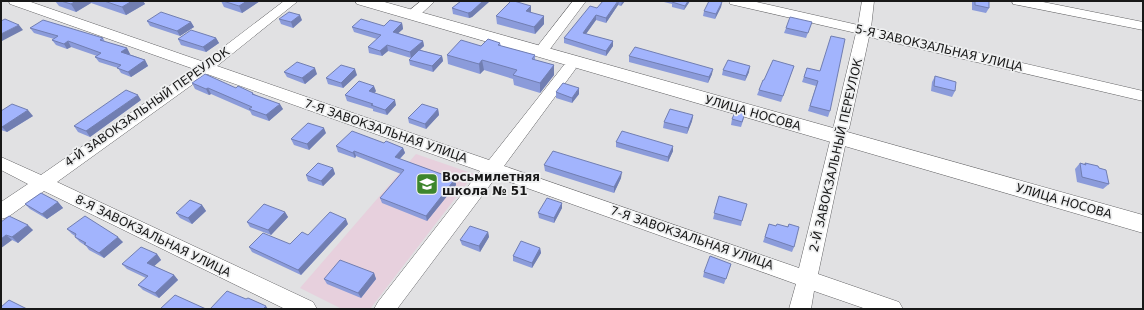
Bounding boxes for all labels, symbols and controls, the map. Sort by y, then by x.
street label: 5-Я ЗАВОКЗАЛЬНАЯ УЛИЦА [854,22,1025,74]
street label: 4-Й ЗАВОКЗАЛЬНЫЙ ПЕРЕУЛОК [61,43,233,170]
street label: 2-Й ЗАВОКЗАЛЬНЫЙ ПЕРЕУЛОК [806,56,865,253]
street label: УЛИЦА НОСОВА [703,93,803,134]
street label: 7-Я ЗАВОКЗАЛЬНАЯ УЛИЦА [303,96,470,166]
place label: Восьмилетняя школа № 51 [442,170,540,198]
school or university icon: Восьмилетняя школа № 51 [414,171,440,197]
street label: УЛИЦА НОСОВА [1014,181,1114,222]
street label: 8-Я ЗАВОКЗАЛЬНАЯ УЛИЦА [73,192,234,280]
street label: 7-Я ЗАВОКЗАЛЬНАЯ УЛИЦА [609,203,776,273]

